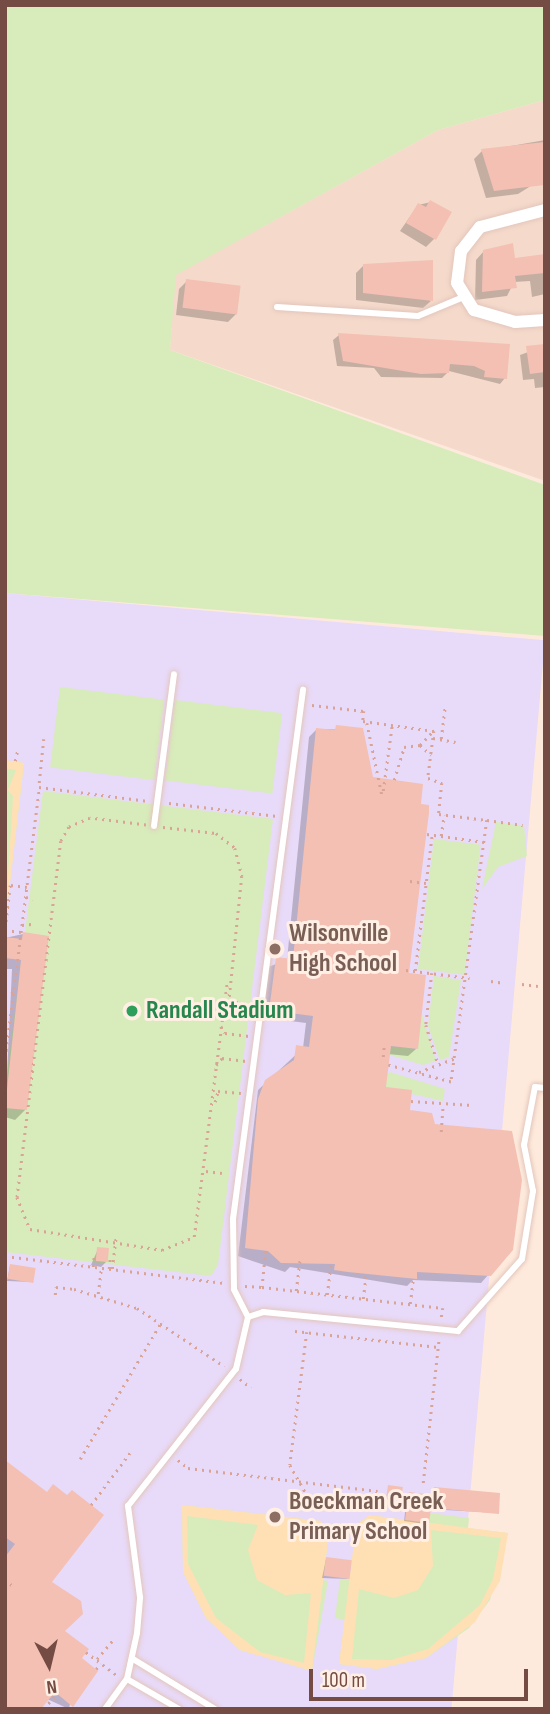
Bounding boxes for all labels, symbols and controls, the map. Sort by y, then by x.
place label: Wilsonville High School [289,918,397,979]
marker: Wilsonville High School [267,941,283,957]
place label: Randall Stadium [146,995,293,1027]
marker: Randall Stadium [124,1003,140,1019]
place label: Boeckman Creek Primary School [289,1486,443,1548]
marker: Boeckman Creek Primary School [267,1509,283,1525]
north arrow [14,1630,84,1700]
scale bar [312,1654,531,1698]
text: 100 m [322,1668,365,1693]
text: N [45,1674,58,1698]

